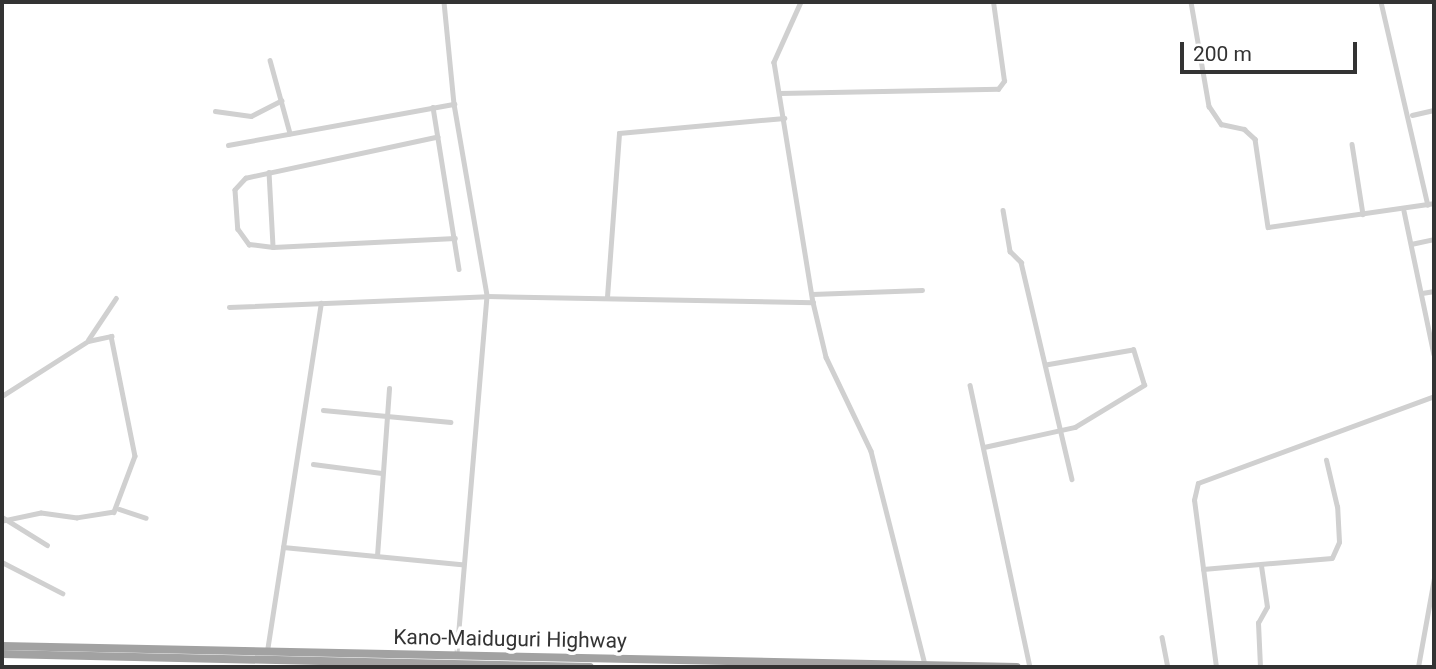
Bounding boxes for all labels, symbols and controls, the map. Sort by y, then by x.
scale bar [1184,28,1361,72]
text: 200 m [1193,42,1252,66]
street label: Kano-Maiduguri Highway [393,624,627,654]

